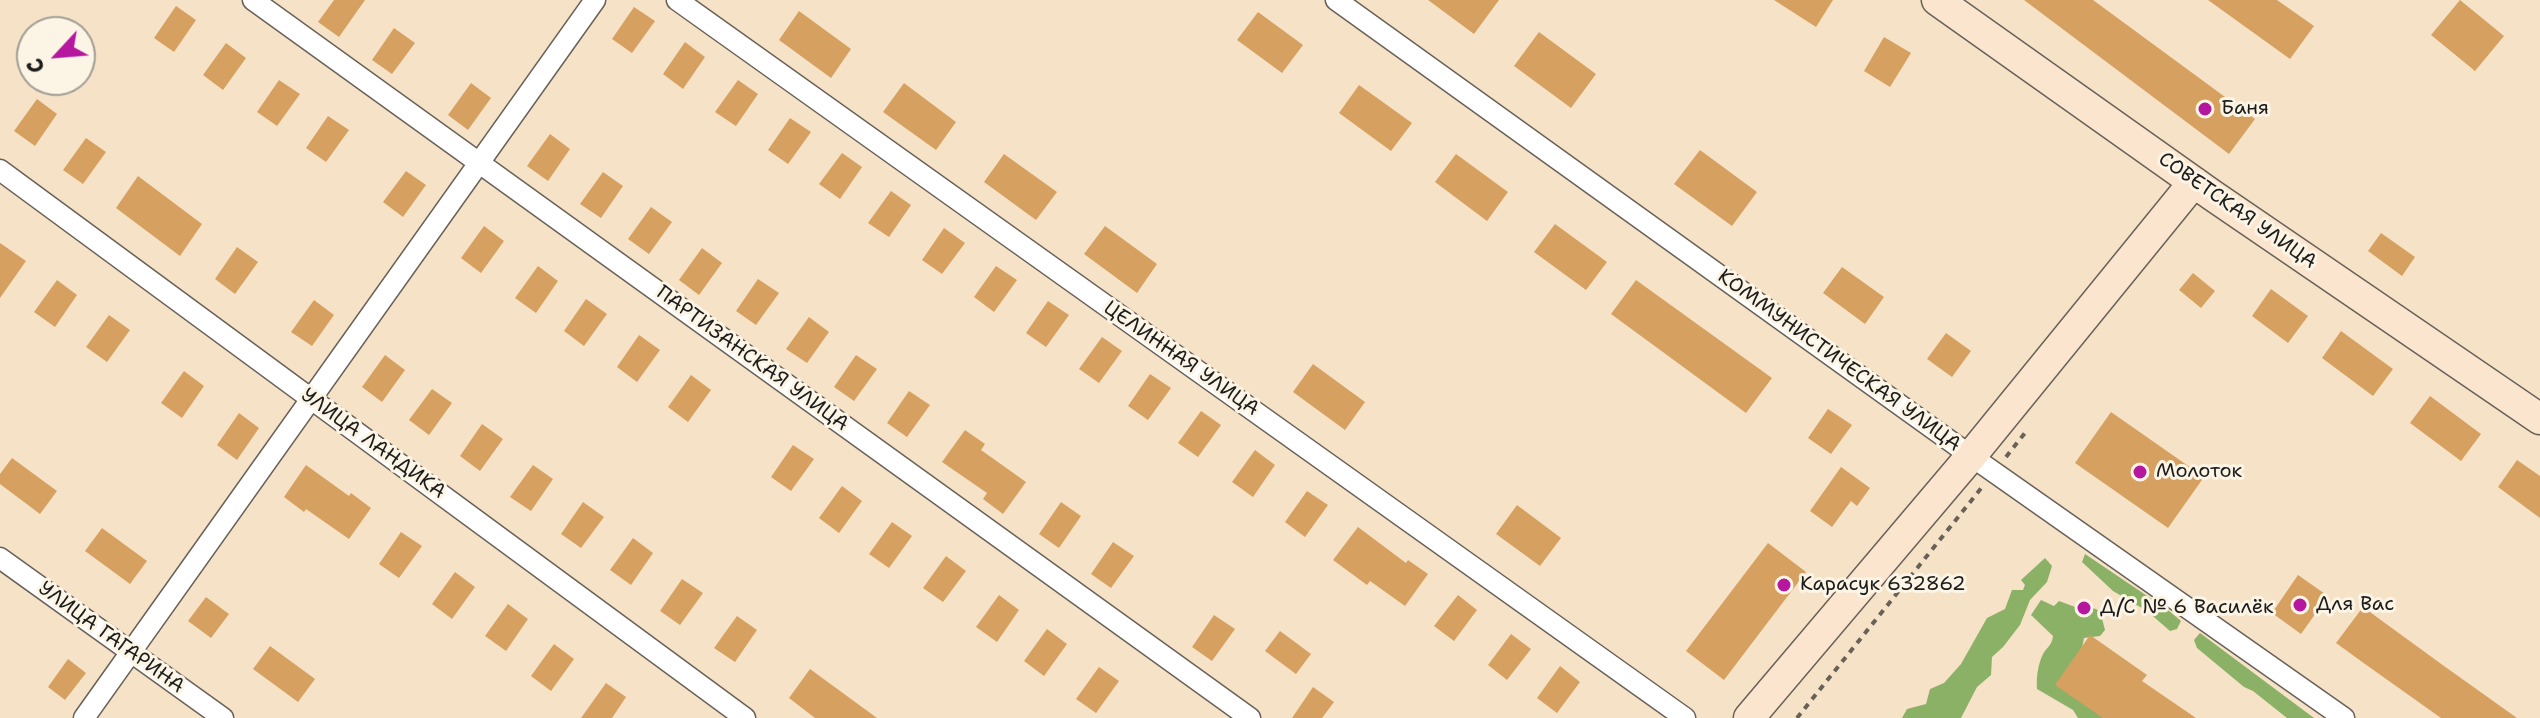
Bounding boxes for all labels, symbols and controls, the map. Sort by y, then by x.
north arrow [16,16,96,96]
text: С [20,53,52,78]
place label: Баня [2221,97,2269,121]
marker: Баня [2196,100,2214,118]
street label: СОВЕТСКАЯ УЛИЦА [2153,147,2321,275]
street label: КОММУНИСТИЧЕСКАЯ УЛИЦА [1713,265,1965,457]
street label: ПАРТИЗАНСКАЯ УЛИЦА [651,281,853,437]
street label: ЦЕЛИННАЯ УЛИЦА [1099,296,1263,422]
street label: УЛИЦА ЛАНДИКА [296,384,450,504]
place label: Молоток [2156,460,2242,484]
marker: Молоток [2131,463,2149,481]
place label: Карасук 632862 [1800,573,1966,597]
marker: Карасук 632862 [1775,576,1793,594]
street label: УЛИЦА ГАГАРИНА [33,577,189,699]
place label: Для Вас [2316,593,2394,617]
place label: Д/С № 6 Василёк [2100,596,2274,620]
marker: Для Вас [2291,596,2309,614]
marker: Д/С № 6 Василёк [2075,599,2093,617]

